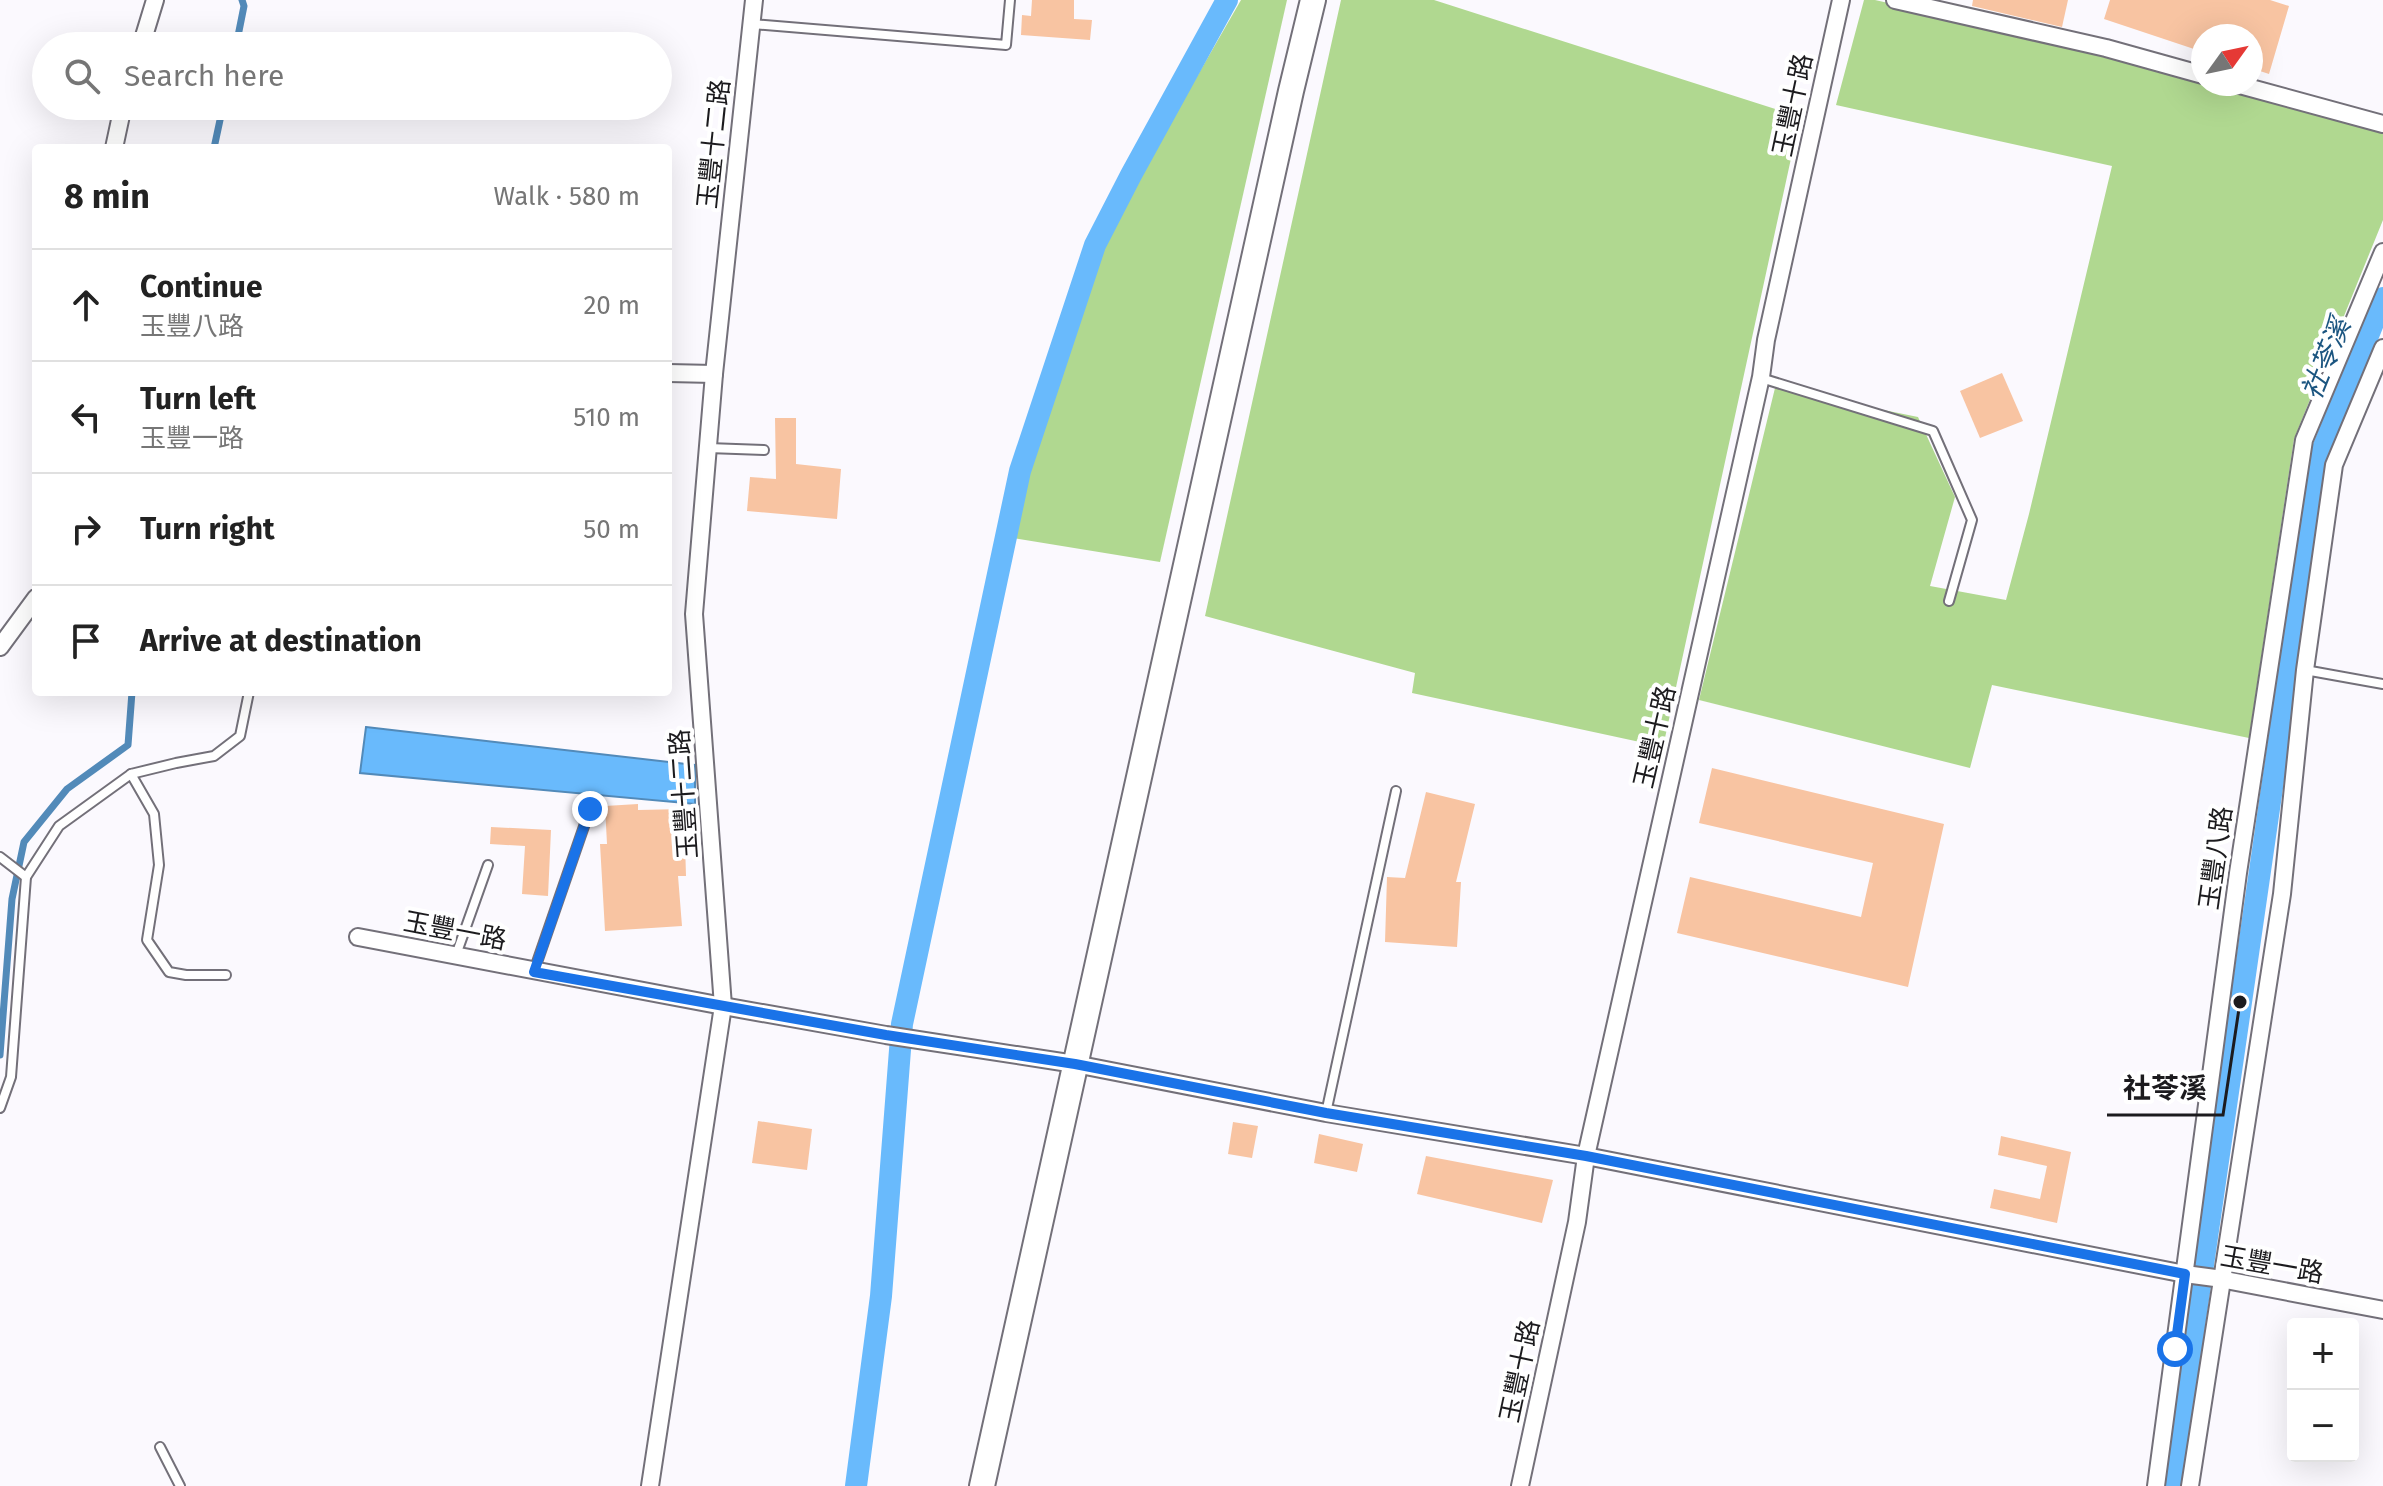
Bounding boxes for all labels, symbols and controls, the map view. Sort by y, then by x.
north arrow [2191,24,2263,96]
search box [32,32,672,120]
street label: 玉豐十路 [1767,51,1819,159]
icon: search [60,54,104,98]
text: Search here [124,58,284,94]
street label: 玉豐十二路 [692,78,736,210]
text: 8 min [64,176,150,217]
text: Walk · 580 m [493,181,640,212]
text: Continue [140,269,263,305]
icon: ahead [64,283,108,327]
text: 20 m [583,290,640,321]
water label: 社苓溪 [2295,310,2359,404]
text: 玉豐八路 [140,311,244,342]
text: Turn left [140,381,256,417]
icon: left [64,395,108,439]
text: 510 m [573,402,640,433]
text: 玉豐一路 [140,423,244,454]
icon: right [64,507,108,551]
text: Turn right [140,511,275,547]
text: 50 m [583,514,640,545]
icon: arrive [64,619,108,663]
text: Arrive at destination [140,623,422,659]
street label: 玉豐十路 [1628,683,1682,791]
street label: 玉豐十二路 [664,728,704,860]
route end [572,791,608,827]
street label: 玉豐八路 [2193,804,2239,912]
street label: 玉豐一路 [401,906,509,956]
callout: 社苓溪 [2107,1063,2223,1115]
text: 社苓溪 [2123,1072,2207,1105]
street label: 玉豐一路 [2218,1241,2326,1289]
street label: 玉豐十路 [1494,1317,1546,1425]
map controls [2287,1318,2359,1462]
button: + [2287,1318,2359,1390]
route start [2157,1331,2193,1367]
button: − [2287,1390,2359,1462]

